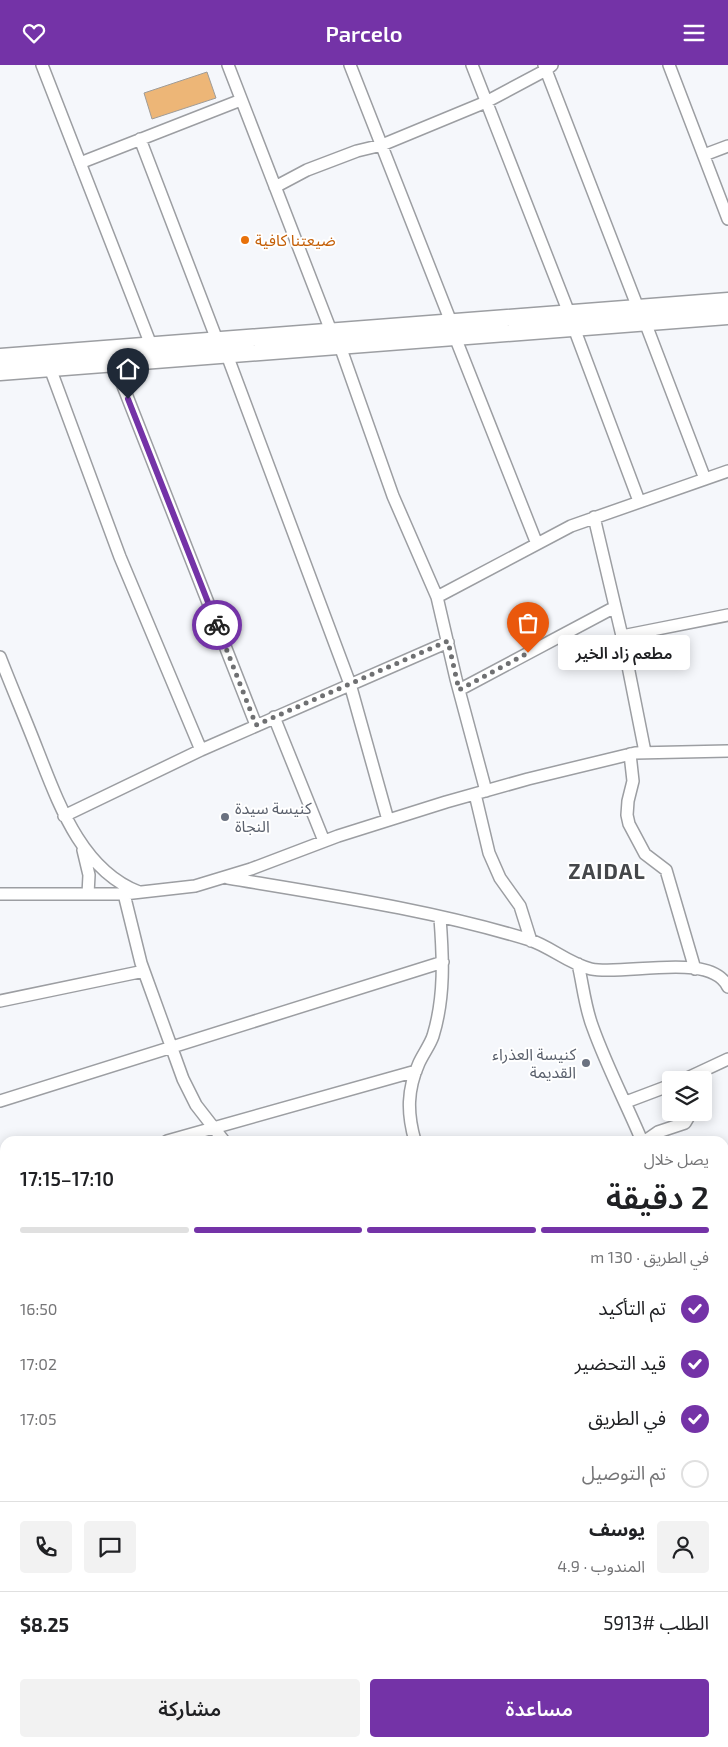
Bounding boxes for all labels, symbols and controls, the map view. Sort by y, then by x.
icon: heart [20,19,48,47]
icon: menu [680,19,708,47]
text: Parcelo [325,20,403,46]
place label: ضيعتنا كافية [255,230,336,249]
marker: ضيعتنا كافية [239,234,251,246]
pin [107,348,149,399]
icon: home [114,355,142,383]
courier [192,600,242,650]
pin [507,602,549,653]
icon: bag [514,609,542,637]
icon: bike [203,611,231,639]
callout: مطعم زاد الخير [558,635,690,671]
text: مطعم زاد الخير [576,643,672,662]
place label: كنيسة سيدة النجاة [235,798,312,835]
marker: كنيسة سيدة النجاة [219,811,231,823]
district label: ZAIDAL [568,858,646,883]
place label: كنيسة العذراء القديمة [492,1044,576,1081]
marker: كنيسة العذراء القديمة [580,1057,592,1069]
map controls [662,1071,712,1121]
button: layers [662,1071,712,1121]
text: يصل خلال [644,1149,709,1168]
text: 17:10–17:15 [20,1167,114,1190]
text: 2 دقيقة [606,1177,709,1215]
text: في الطريق · 130 m [590,1247,709,1266]
icon: check [681,1295,709,1323]
text: تم التأكيد [598,1296,666,1319]
text: 16:50 [20,1299,58,1318]
icon: check [681,1350,709,1378]
text: قيد التحضير [575,1351,666,1374]
text: 17:02 [20,1354,57,1373]
icon: check [681,1405,709,1433]
text: في الطريق [588,1406,666,1429]
text: 17:05 [20,1409,57,1428]
text: تم التوصيل [582,1461,666,1484]
text: يوسف [589,1517,645,1540]
button: phone [20,1521,72,1573]
button: chat [84,1521,136,1573]
button: person [657,1521,709,1573]
text: المندوب · 4.9 [557,1556,645,1575]
text: الطلب #5913 [603,1611,709,1634]
text: $8.25 [20,1613,69,1636]
button: مشاركة [20,1679,360,1737]
button: مساعدة [370,1679,709,1737]

